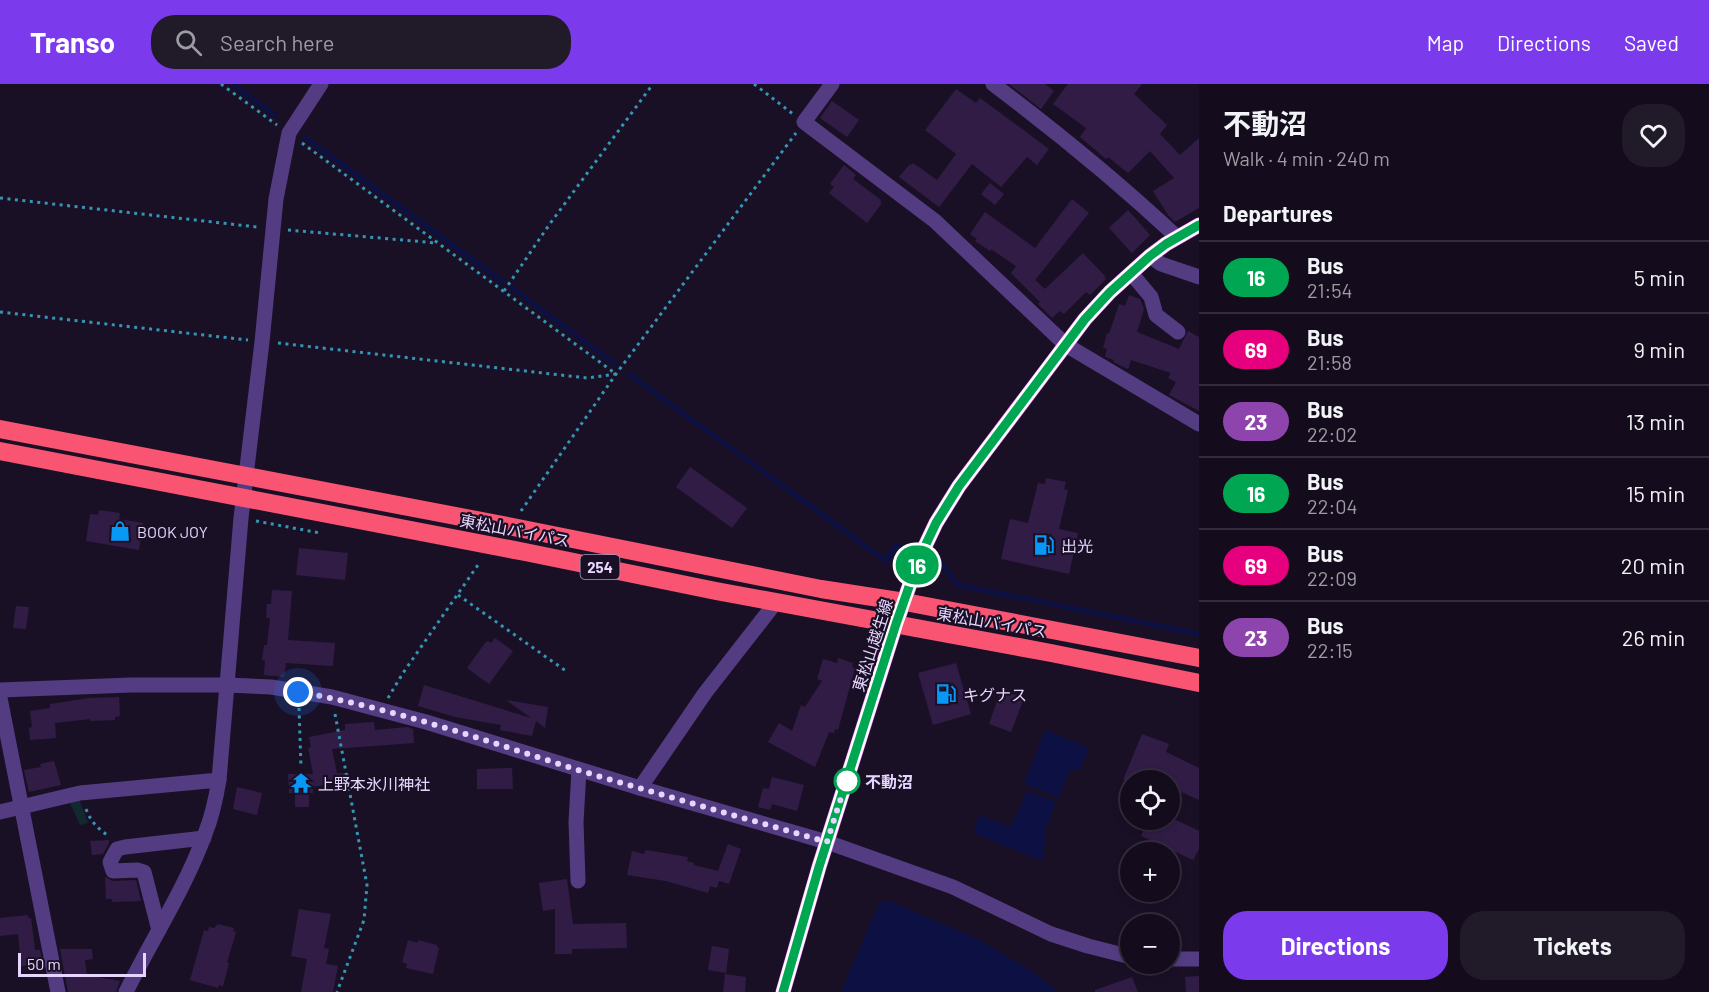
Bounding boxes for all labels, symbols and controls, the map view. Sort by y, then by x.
search box [151,15,571,69]
text: Transo [30,25,115,59]
icon: search [172,26,205,59]
text: Search here [220,29,334,55]
text: Map [1427,30,1464,55]
text: Directions [1497,30,1591,55]
text: Saved [1624,30,1679,55]
button: heart [1622,104,1685,167]
text: 不動沼 [1223,106,1307,140]
text: Walk · 4 min · 240 m [1223,146,1390,170]
text: Departures [1223,200,1333,226]
text: Bus [1307,252,1344,278]
text: 5 min [1634,264,1685,290]
text: 16 [1247,265,1265,290]
text: 21:54 [1307,278,1353,302]
text: Bus [1307,324,1344,350]
text: 9 min [1633,336,1685,362]
text: 69 [1245,337,1267,362]
text: 21:58 [1307,350,1352,374]
text: Bus [1307,396,1344,422]
text: 13 min [1626,408,1685,434]
text: 23 [1245,409,1267,434]
text: 22:02 [1307,422,1357,446]
text: Bus [1307,468,1344,494]
text: 15 min [1626,480,1685,506]
text: 16 [1247,481,1265,506]
text: 22:04 [1307,494,1358,518]
street label: 東松山バイパス [458,510,572,550]
shop icon: BOOK JOY [108,519,132,543]
place label: BOOK JOY [137,522,208,541]
fuel station icon: 出光 [1032,533,1056,557]
place label: 出光 [1061,536,1093,555]
text: Bus [1307,540,1344,566]
line badge: 16 [890,546,944,584]
text: 20 min [1621,552,1685,578]
text: 16 [908,553,926,578]
text: 69 [1245,553,1267,578]
road number: 254 [580,555,620,579]
text: 22:09 [1307,566,1357,590]
street label: 東松山越生線 [848,596,896,694]
street label: 東松山バイパス [935,603,1049,641]
text: Bus [1307,612,1344,638]
text: 26 min [1622,624,1685,650]
text: 23 [1245,625,1267,650]
text: 22:15 [1307,638,1353,662]
your location [283,677,313,707]
fuel station icon: キグナス [934,682,958,706]
place label: キグナス [963,685,1027,704]
marker: 不動沼 [834,768,860,794]
map controls [1120,770,1180,974]
button: locate [1120,770,1180,830]
temple icon: 上野本氷川神社 [289,771,313,795]
place label: 不動沼 [865,772,913,791]
place label: 上野本氷川神社 [318,774,430,793]
button: + [1120,842,1180,902]
button: Directions [1223,911,1448,980]
button: Tickets [1460,911,1685,980]
button: − [1120,914,1180,974]
scale bar [18,950,146,978]
text: 50 m [27,954,61,973]

